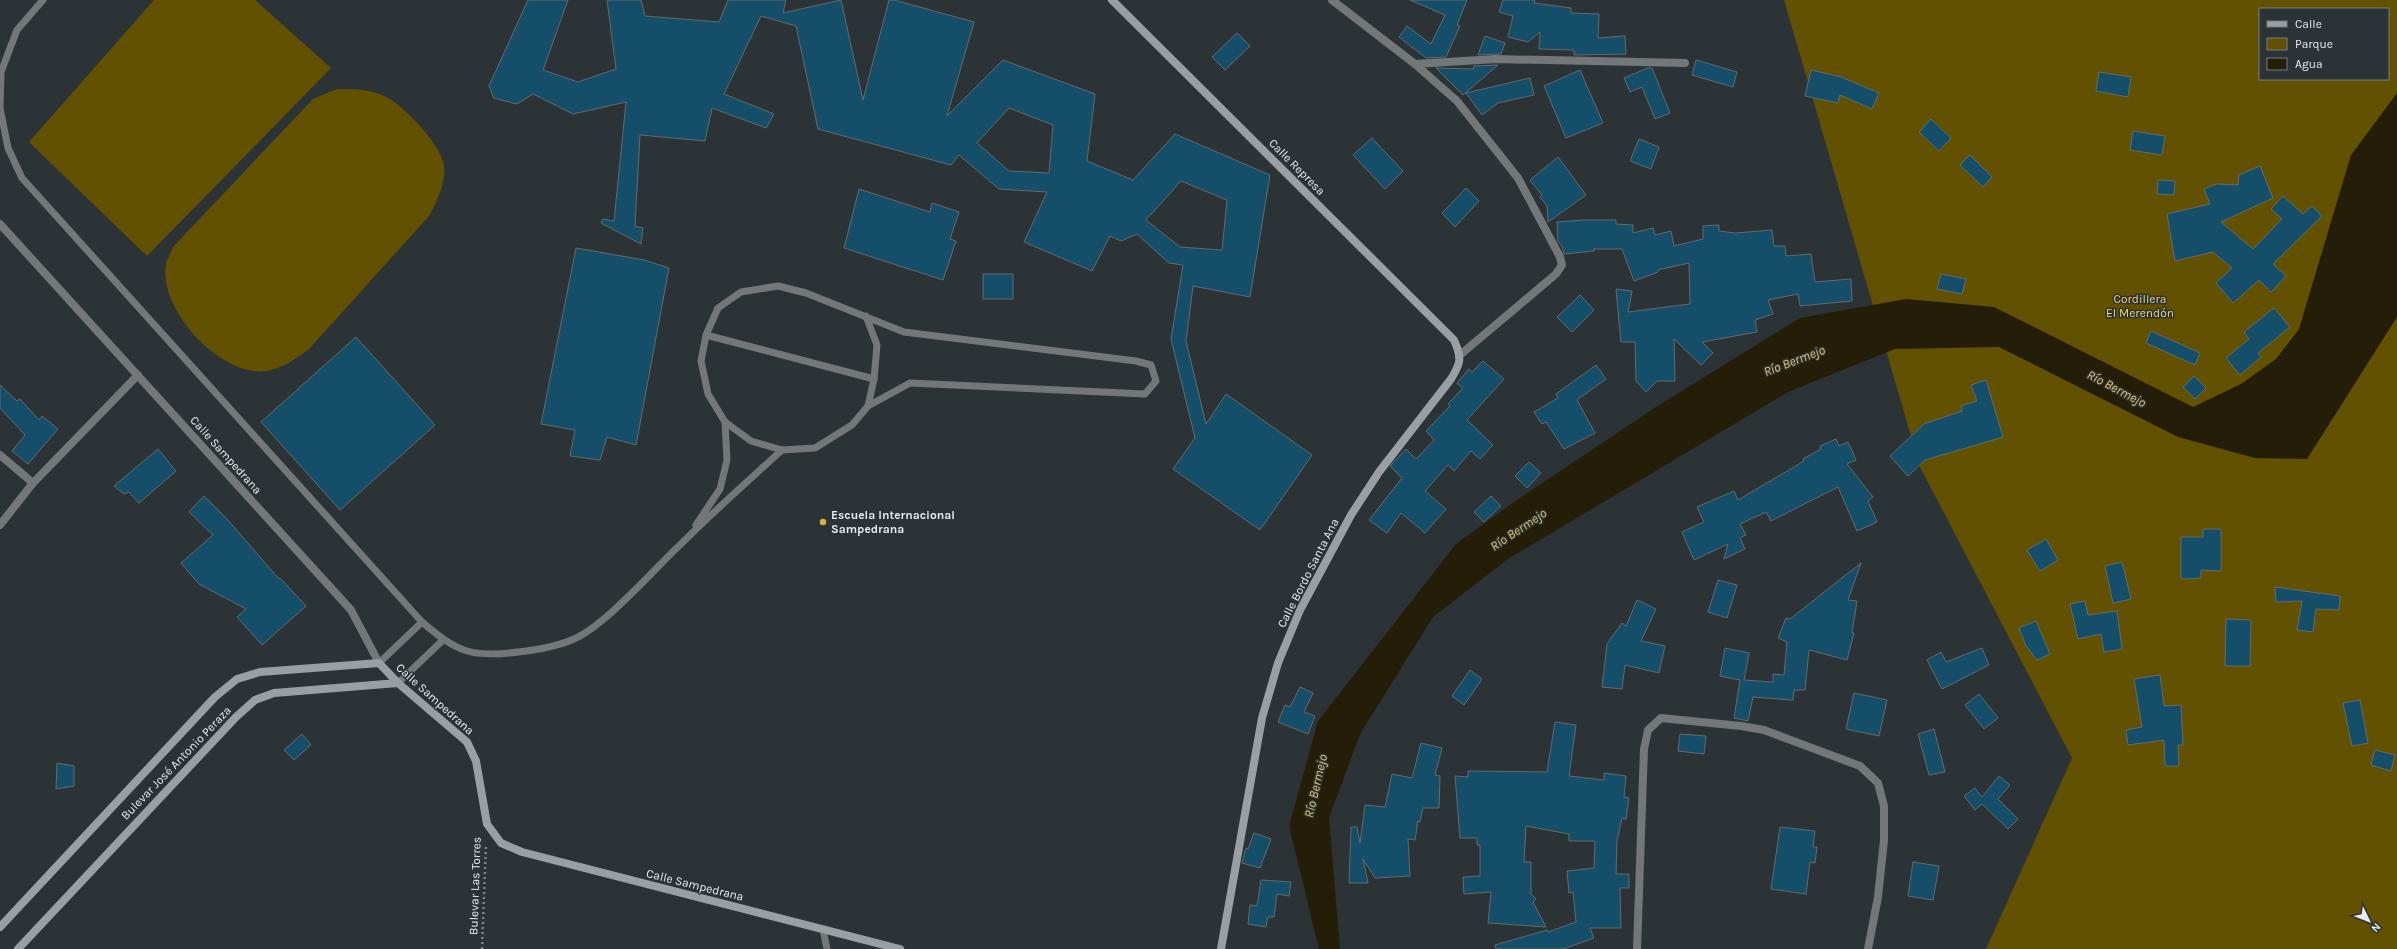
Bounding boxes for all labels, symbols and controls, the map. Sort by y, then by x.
legend [2259,8,2389,80]
text: Calle [2295,17,2322,31]
text: Parque [2295,37,2333,51]
text: Agua [2295,57,2323,71]
street label: Calle Represa [1266,136,1328,198]
park label: Cordillera El Merendón [2106,292,2174,320]
water label: Río Bermejo [1761,342,1828,379]
water label: Río Bermejo [2085,367,2149,411]
street label: Calle Sampedrana [187,413,265,497]
water label: Río Bermejo [1487,505,1550,554]
place label: Escuela Internacional Sampedrana [831,508,955,536]
street label: Calle Bordo Santa Ana [1274,516,1342,630]
marker: Escuela Internacional Sampedrana [818,517,828,527]
street label: Calle Sampedrana [393,660,477,738]
street label: Bulevar José Antonio Peraza [118,703,234,823]
water label: Río Bermejo [1301,752,1330,819]
street label: Bulevar Las Torres [466,837,484,935]
street label: Calle Sampedrana [645,866,745,904]
north arrow [2349,901,2389,941]
text: N [2369,920,2383,935]

